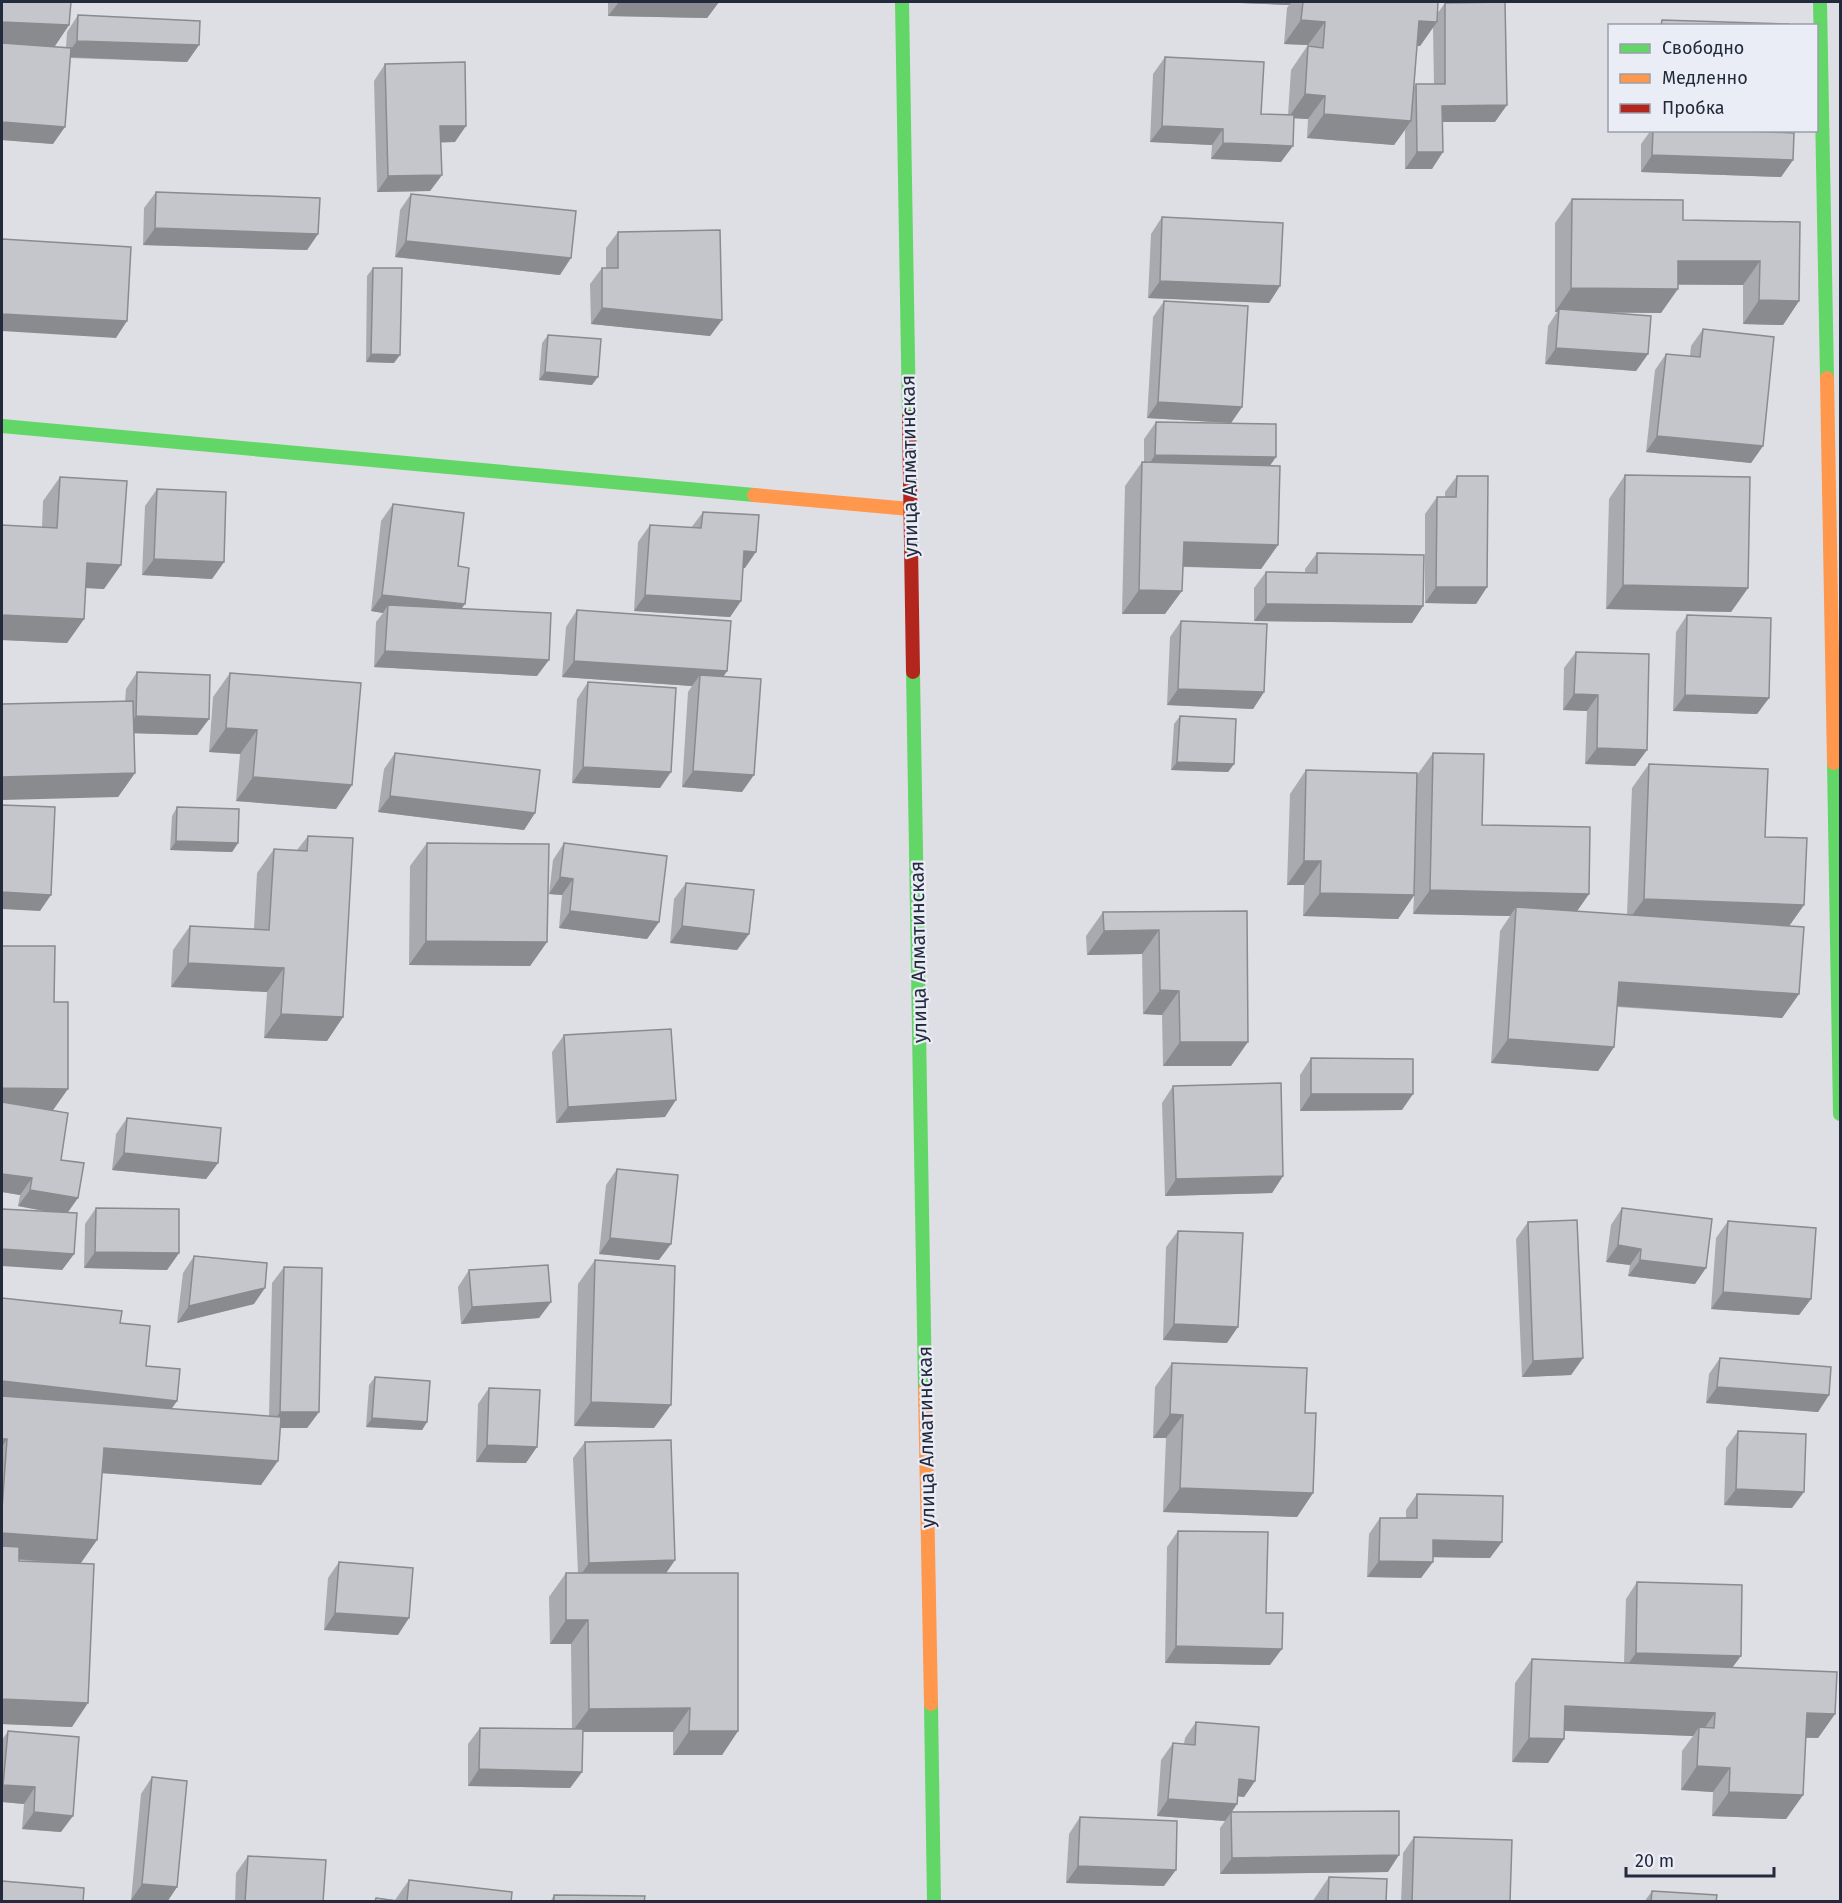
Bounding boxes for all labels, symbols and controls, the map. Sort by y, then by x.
legend [1608,24,1818,132]
text: Свободно [1662,37,1744,59]
text: Медленно [1662,67,1748,89]
text: Пробка [1662,97,1725,119]
street label: улица Алматинская [895,375,923,557]
street label: улица Алматинская [904,861,932,1043]
street label: улица Алматинская [912,1346,940,1528]
scale bar [1626,1840,1774,1878]
text: 20 m [1635,1850,1674,1872]

